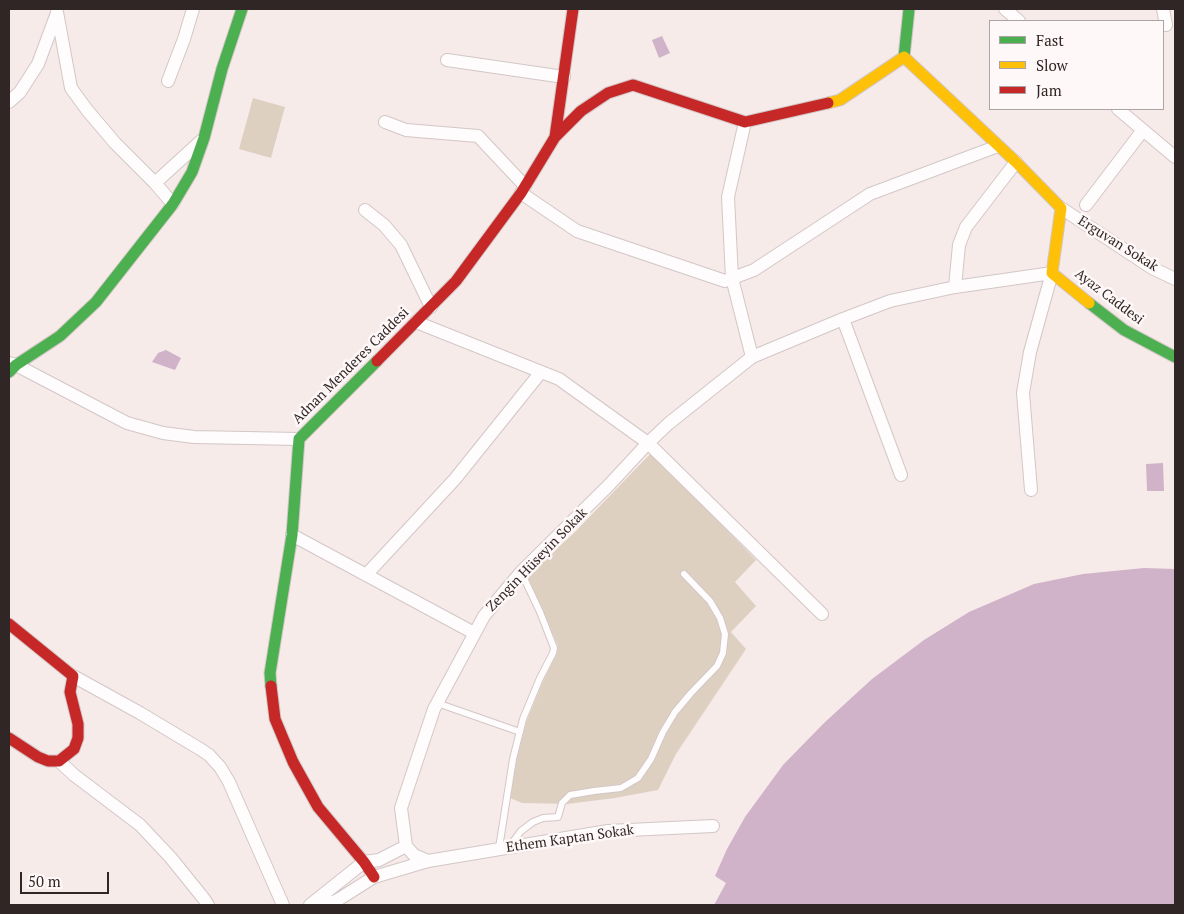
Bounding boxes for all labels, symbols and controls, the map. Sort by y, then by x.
legend [989,20,1164,110]
text: Fast [1036,30,1064,50]
text: Slow [1036,55,1068,75]
text: Jam [1036,80,1062,100]
street label: Erguvan Sokak [1075,213,1161,275]
street label: Ayaz Caddesi [1071,266,1147,328]
street label: Adnan Menderes Caddesi [289,304,413,428]
street label: Zengin Hüseyin Sokak [483,505,591,615]
street label: Ethem Kaptan Sokak [505,822,635,856]
scale bar [22,862,111,894]
text: 50 m [28,871,61,891]

